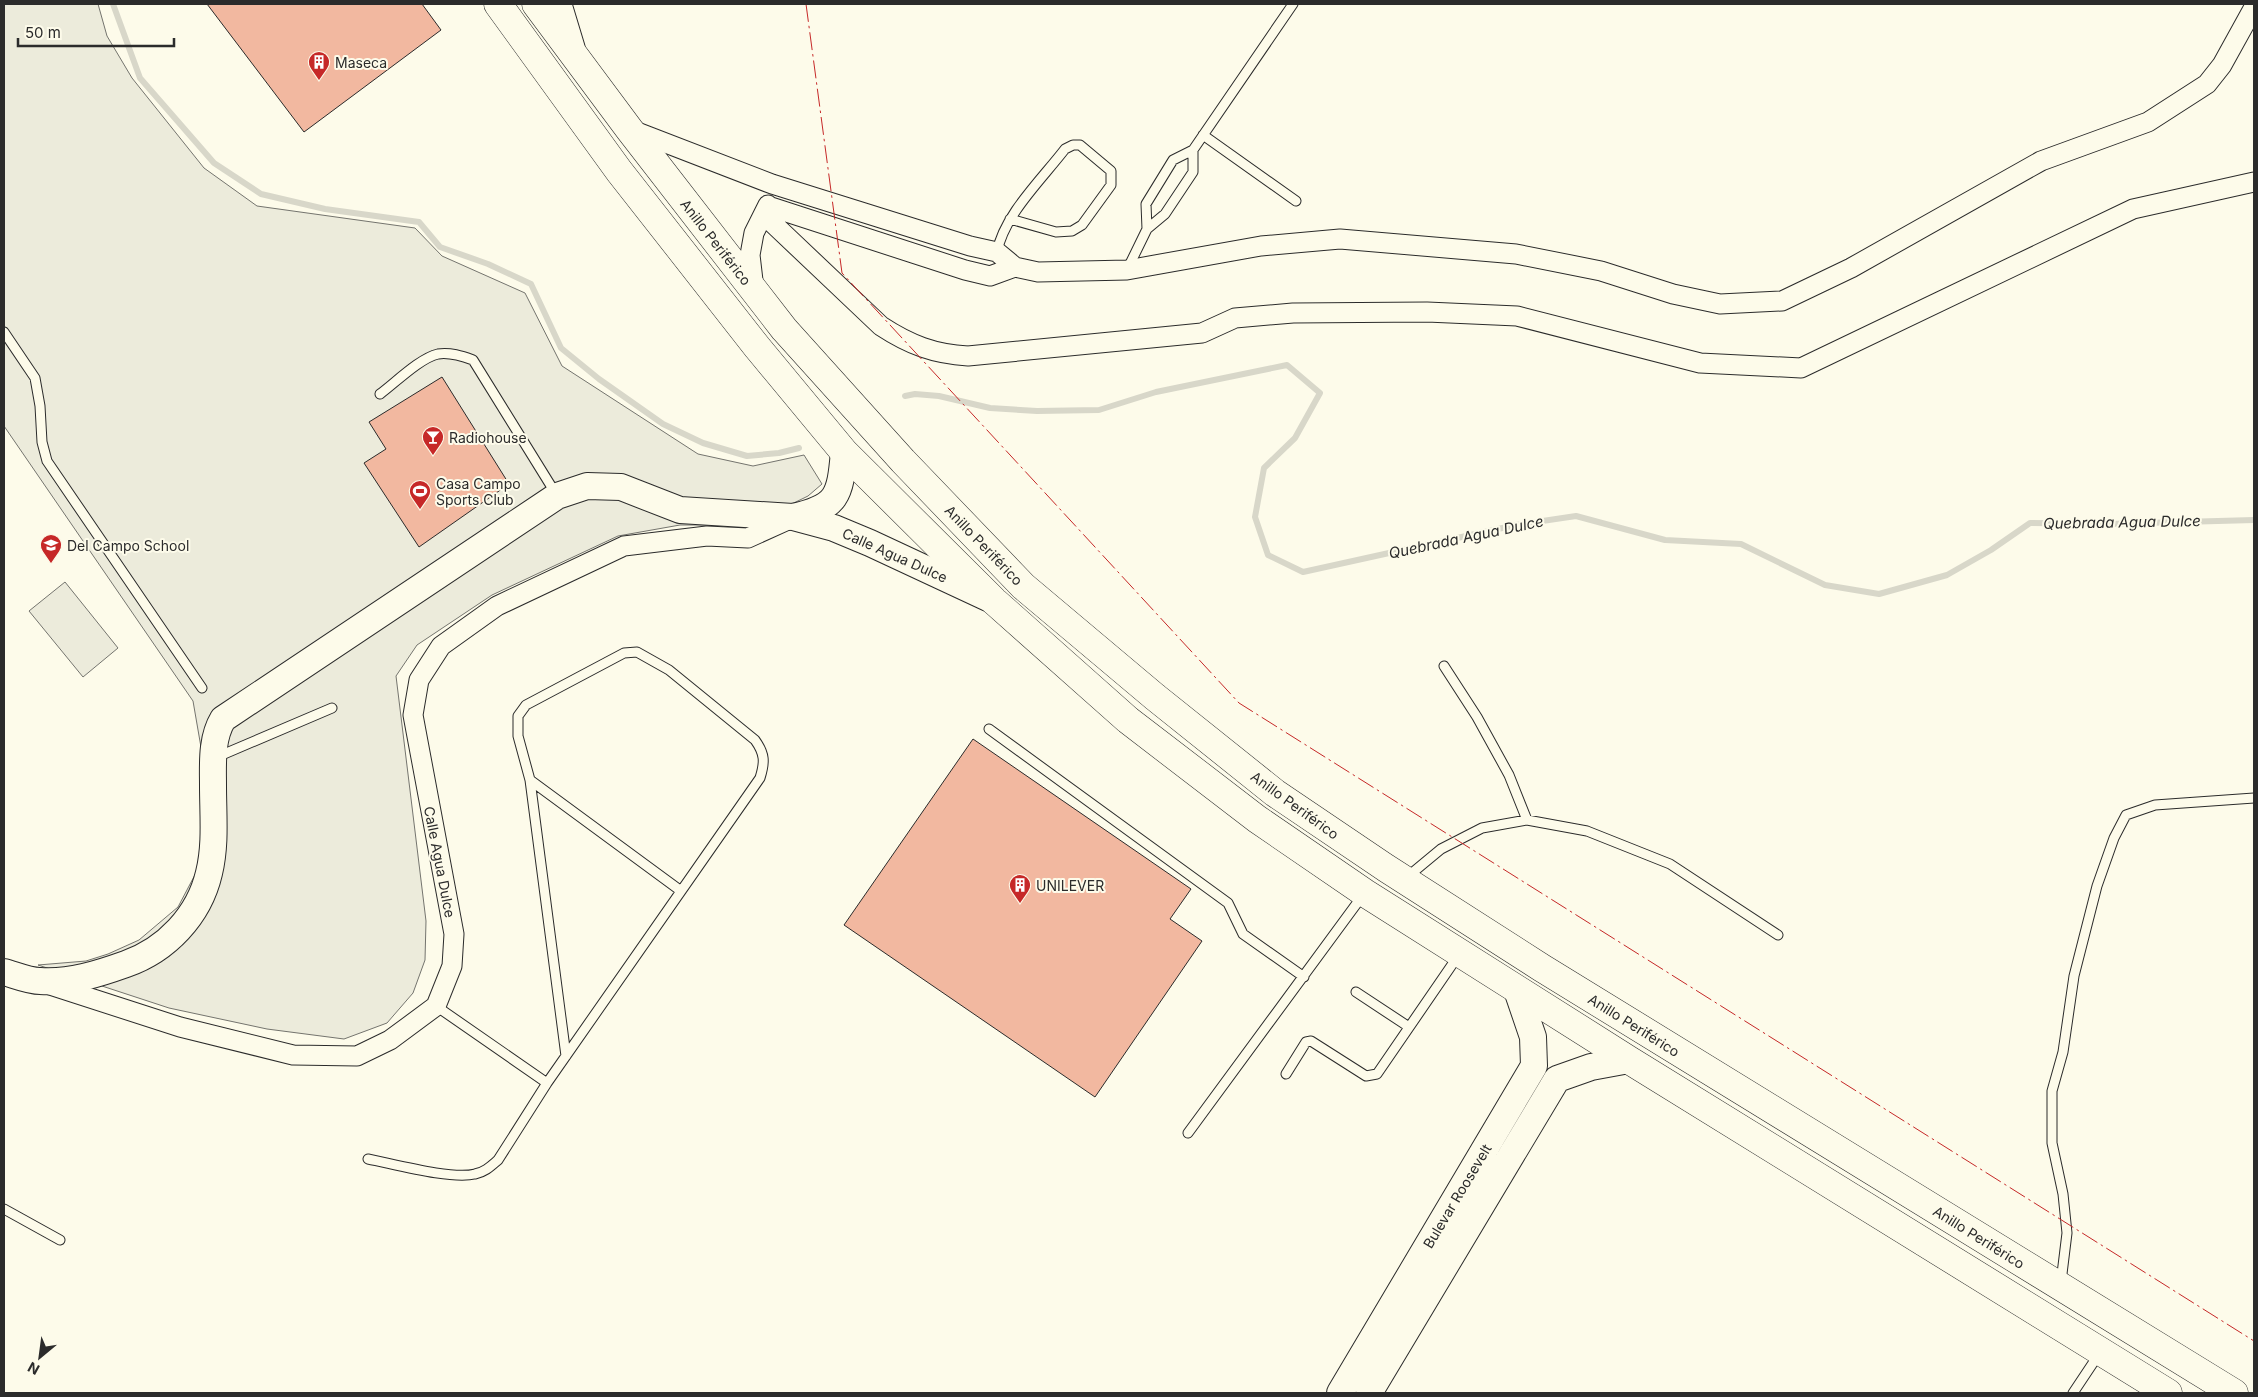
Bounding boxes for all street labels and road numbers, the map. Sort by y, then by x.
street label: Anillo Periférico [677,196,755,288]
street label: Anillo Periférico [942,501,1026,589]
street label: Calle Agua Dulce [840,524,950,586]
street label: Anillo Periférico [1248,767,1342,843]
street label: Calle Agua Dulce [421,805,459,919]
street label: Anillo Periférico [1585,990,1683,1060]
street label: Bulevar Roosevelt [1419,1141,1495,1251]
street label: Anillo Periférico [1930,1202,2028,1272]

